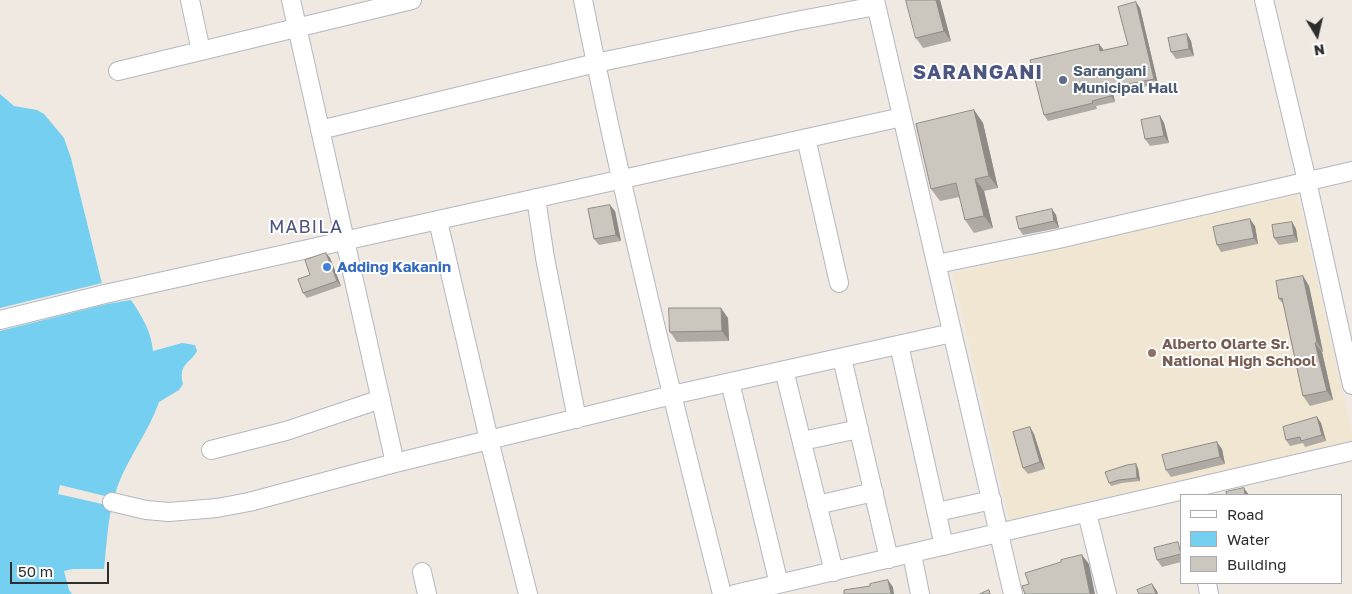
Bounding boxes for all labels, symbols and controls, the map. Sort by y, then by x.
north arrow [1292,10,1342,60]
text: N [1313,41,1326,60]
district label: SARANGANI [912,61,1044,85]
place label: Sarangani Municipal Hall [1073,62,1178,97]
marker: Sarangani Municipal Hall [1057,74,1069,86]
district label: MABILA [268,216,344,238]
place label: Adding Kakanin [337,258,451,276]
marker: Adding Kakanin [321,261,333,273]
place label: Alberto Olarte Sr. National High School [1162,335,1316,370]
marker: Alberto Olarte Sr. National High School [1146,347,1158,359]
legend [1180,494,1342,584]
text: Road [1227,505,1264,523]
text: Water [1227,530,1270,548]
scale bar [12,552,111,584]
text: Building [1227,555,1287,573]
text: 50 m [18,562,53,580]

